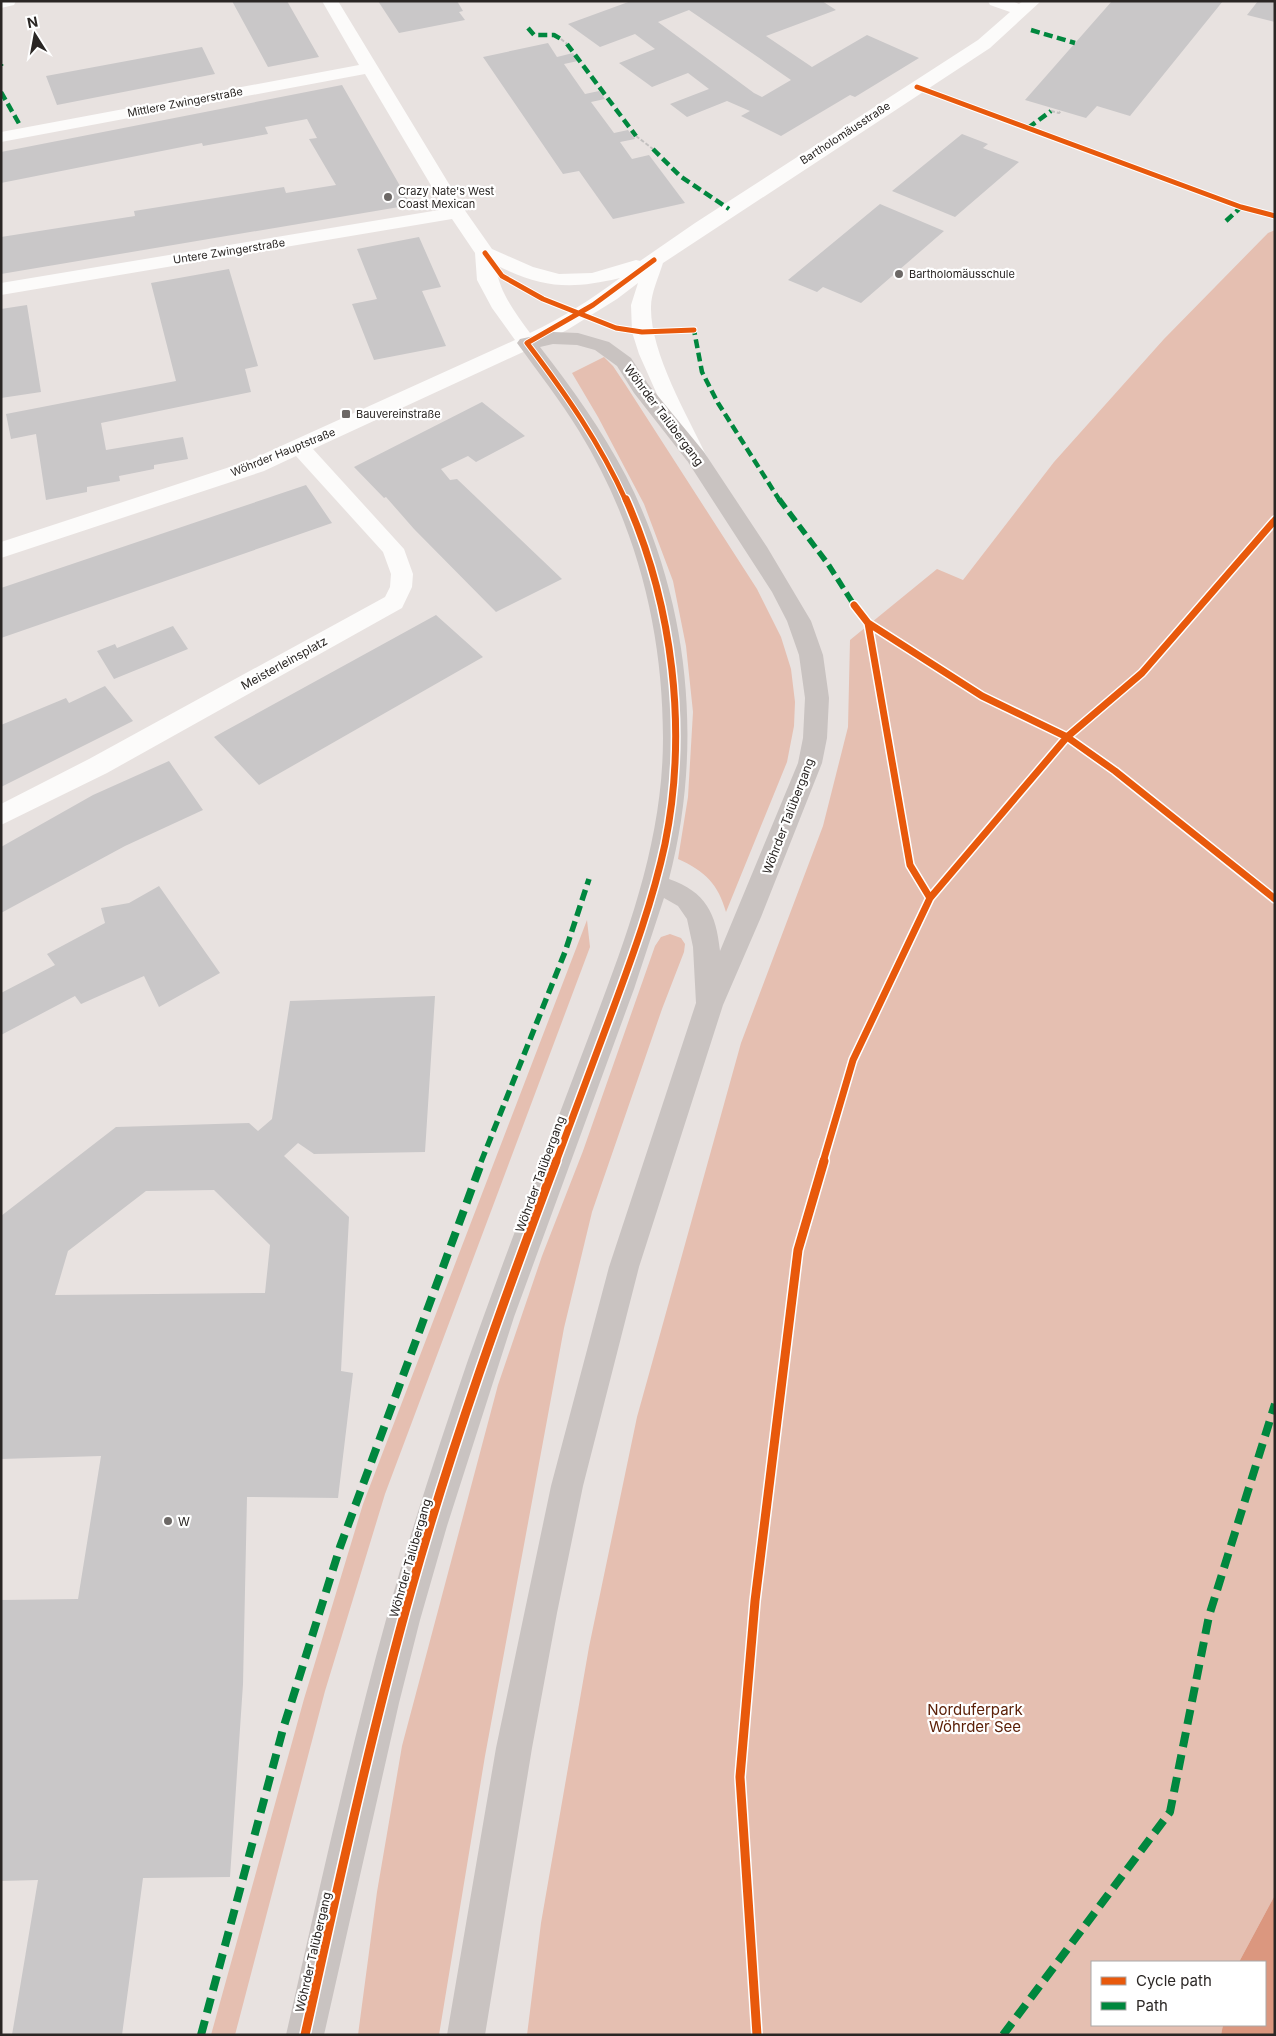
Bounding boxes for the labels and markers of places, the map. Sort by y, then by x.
place label: Crazy Nate's West Coast Mexican [398,184,495,211]
marker: Crazy Nate's West Coast Mexican [382,191,394,203]
place label: Bartholomäusschule [909,267,1015,281]
marker: Bartholomäusschule [893,268,905,280]
place label: Bauvereinstraße [356,407,441,421]
marker: Bauvereinstraße [340,408,352,420]
place label: W [178,1514,190,1529]
marker: W [162,1515,174,1527]

